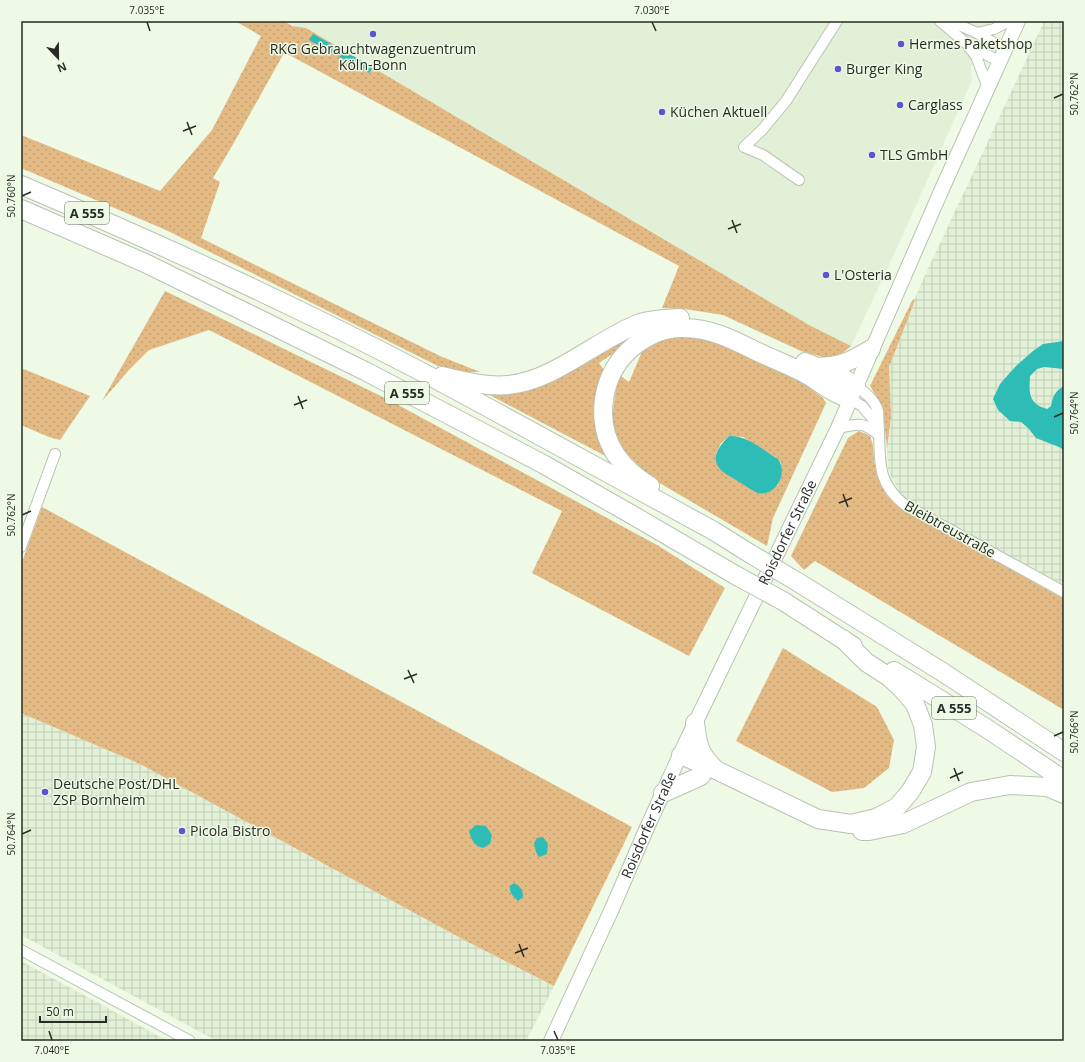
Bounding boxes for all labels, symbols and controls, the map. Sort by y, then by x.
text: 7.035°E [129,3,165,17]
text: 7.030°E [634,3,670,17]
marker: RKG Gebrauchtwagenzuentrum Köln-Bonn [368,29,378,39]
place label: Hermes Paketshop [909,34,1033,53]
north arrow [38,38,78,78]
place label: RKG Gebrauchtwagenzuentrum Köln-Bonn [270,39,476,74]
marker: Hermes Paketshop [896,39,906,49]
text: N [55,59,69,76]
place label: Burger King [846,59,923,78]
marker: Burger King [833,64,843,74]
text: 50.762°N [1067,72,1081,116]
place label: Carglass [908,95,963,114]
marker: Carglass [895,100,905,110]
place label: Küchen Aktuell [670,102,767,121]
marker: Küchen Aktuell [657,107,667,117]
place label: TLS GmbH [880,145,948,164]
marker: TLS GmbH [867,150,877,160]
text: 50.760°N [4,174,18,218]
road number: A 555 [65,202,109,224]
place label: L'Osteria [834,265,892,284]
marker: L'Osteria [821,270,831,280]
road number: A 555 [385,382,429,404]
text: 50.764°N [1067,391,1081,435]
street label: Roisdorfer Straße [753,476,821,588]
text: 50.762°N [4,493,18,537]
street label: Bleibtreustraße [901,496,999,562]
road number: A 555 [932,697,976,719]
text: 50.766°N [1067,710,1081,754]
street label: Roisdorfer Straße [616,768,680,881]
place label: Deutsche Post/DHL ZSP Bornheim [53,774,180,809]
marker: Deutsche Post/DHL ZSP Bornheim [40,787,50,797]
text: 50.764°N [4,812,18,856]
place label: Picola Bistro [190,821,270,840]
marker: Picola Bistro [177,826,187,836]
scale bar [40,998,106,1024]
text: 50 m [46,1003,74,1020]
text: 7.040°E [34,1043,70,1057]
text: 7.035°E [540,1043,576,1057]

